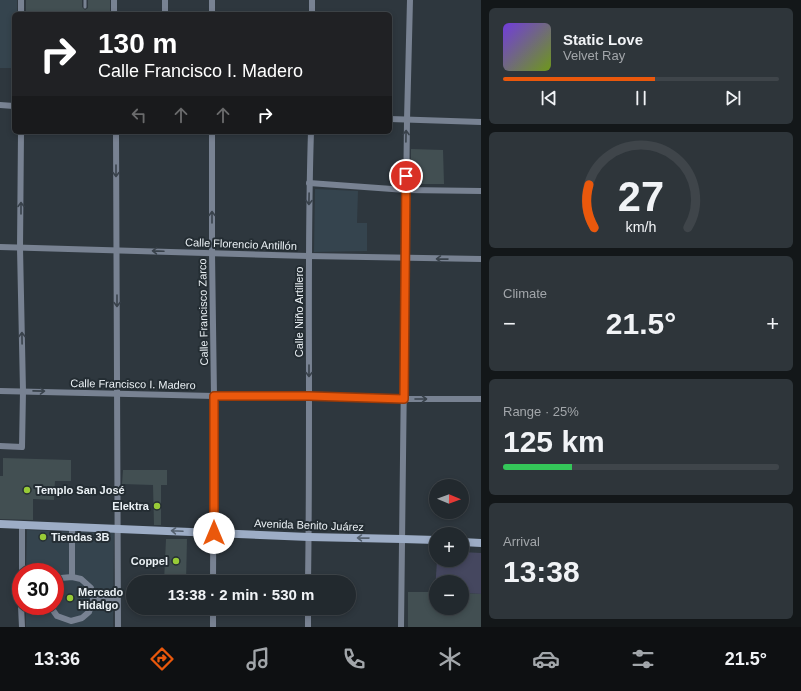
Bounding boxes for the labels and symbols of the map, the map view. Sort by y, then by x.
one-way arrow [403,130,410,143]
pin [389,159,423,193]
one-way arrow [112,164,120,177]
one-way arrow [305,192,313,205]
one-way arrow [17,202,24,215]
one-way arrow [208,211,216,224]
street label: Calle Florencio Antillón [185,236,297,252]
one-way arrow [152,248,165,255]
one-way arrow [436,255,449,263]
street label: Calle Francisco Zarco [196,258,210,366]
street label: Calle Niño Artillero [293,267,305,357]
one-way arrow [113,294,121,307]
one-way arrow [18,332,26,345]
one-way arrow [305,364,313,377]
street label: Calle Francisco I. Madero [70,377,196,391]
one-way arrow [32,388,45,395]
one-way arrow [414,395,427,403]
north arrow [429,479,469,519]
place label: Templo San José [35,484,125,496]
marker: Templo San José [22,485,32,495]
place label: Elektra [112,500,150,512]
marker: Elektra [152,501,162,511]
position arrow [193,512,235,554]
street label: Avenida Benito Juárez [254,517,364,533]
one-way arrow [171,527,184,535]
place label: Tiendas 3B [51,531,110,543]
marker: Tiendas 3B [38,532,48,542]
one-way arrow [357,534,370,542]
place label: Coppel [131,555,168,567]
marker: Coppel [171,556,181,566]
speed limit sign: 30 [12,563,64,615]
place label: Mercado Hidalgo [78,586,124,611]
marker: Mercado Hidalgo [65,593,75,603]

